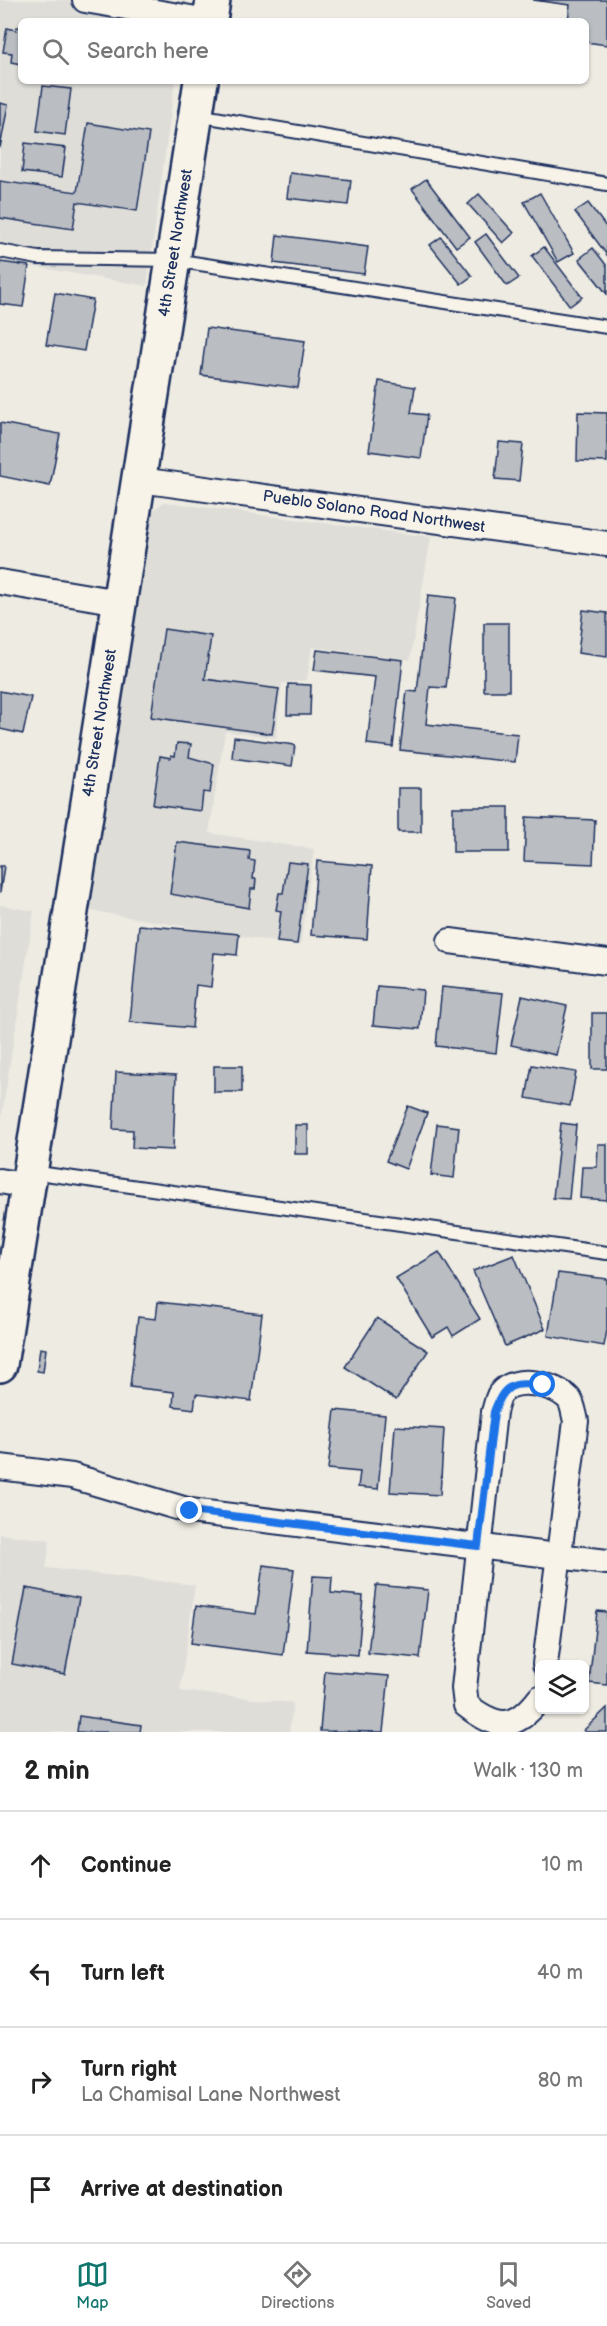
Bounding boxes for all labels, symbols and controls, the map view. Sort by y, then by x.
search box [18,18,589,84]
icon: search [39,35,72,68]
text: Search here [87,38,209,65]
street label: 4th Street Northwest [155,168,197,318]
street label: Pueblo Solano Road Northwest [262,487,487,537]
street label: 4th Street Northwest [79,648,121,798]
route start [529,1371,555,1397]
route end [176,1497,202,1523]
map controls [535,1660,589,1714]
button: layers [535,1660,589,1714]
text: 2 min [24,1756,90,1787]
text: Walk · 130 m [474,1759,583,1783]
icon: ahead [24,1849,57,1882]
text: Continue [81,1852,171,1879]
text: 10 m [542,1853,583,1877]
icon: left [24,1957,57,1990]
text: Turn left [81,1960,165,1987]
text: 40 m [537,1961,583,1985]
text: Turn right [81,2056,177,2083]
icon: right [24,2065,57,2098]
text: 80 m [538,2069,583,2093]
text: La Chamisal Lane Northwest [81,2083,340,2107]
icon: arrive [24,2173,57,2206]
text: Arrive at destination [81,2176,283,2203]
tab: Map [76,2258,109,2313]
tab: Directions [261,2258,334,2313]
tab: Saved [486,2258,531,2313]

